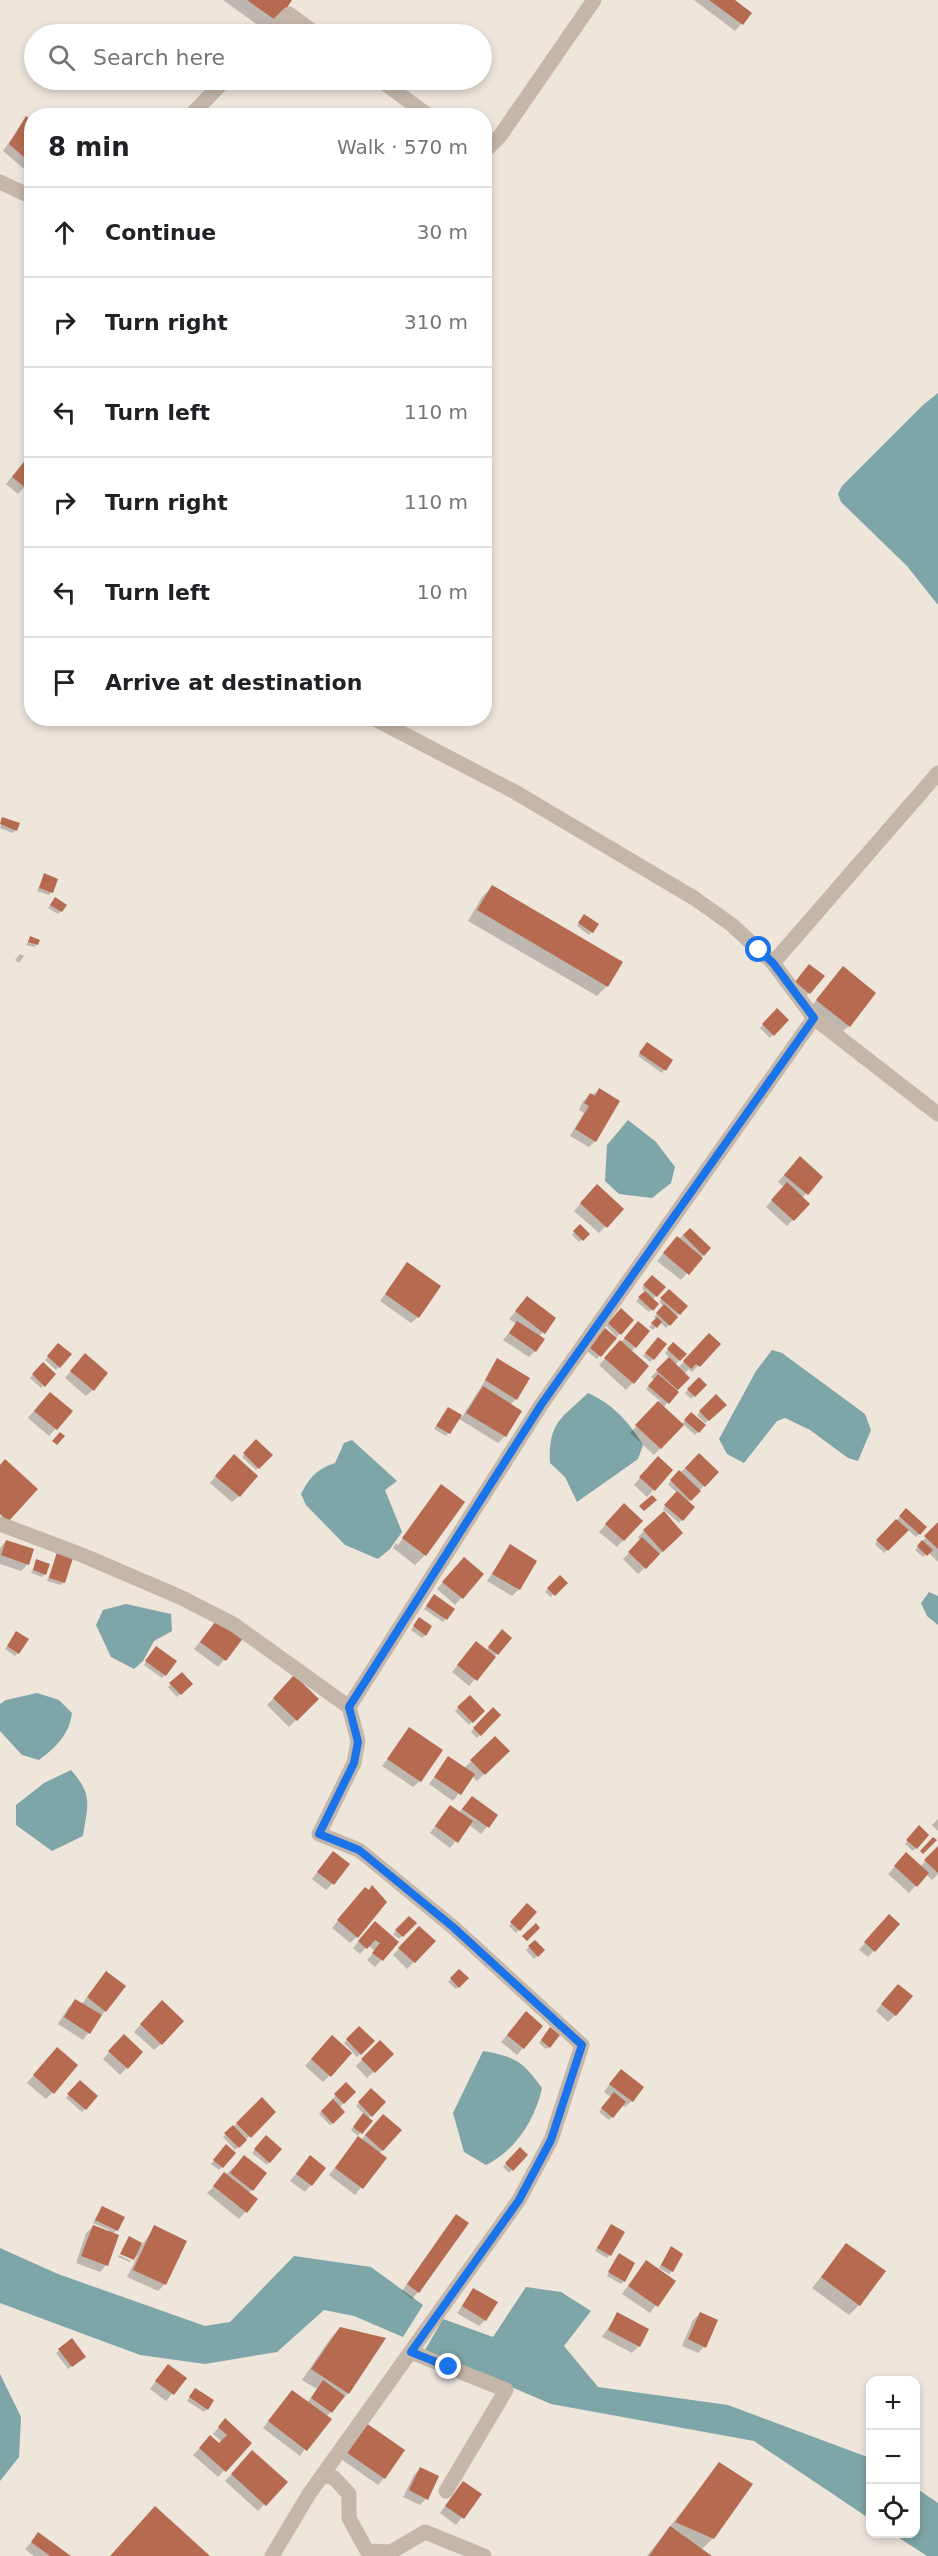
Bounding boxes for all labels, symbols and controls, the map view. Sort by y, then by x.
search box [24,24,492,90]
icon: search [45,41,78,74]
text: Search here [93,45,225,70]
text: 8 min [48,132,130,162]
text: Walk · 570 m [337,135,468,159]
icon: ahead [48,216,81,249]
text: Continue [105,220,216,245]
text: 30 m [417,220,468,244]
icon: right [48,306,81,339]
text: Turn right [105,310,228,335]
text: 310 m [404,310,468,334]
icon: left [48,396,81,429]
text: Turn left [105,400,210,425]
text: 110 m [404,400,468,424]
icon: right [48,486,81,519]
text: Turn right [105,490,228,515]
text: 110 m [404,490,468,514]
icon: left [48,576,81,609]
text: Turn left [105,580,210,605]
text: 10 m [417,580,468,604]
icon: arrive [48,666,81,699]
text: Arrive at destination [105,670,362,695]
route start [745,936,771,962]
route end [435,2353,461,2379]
map controls [866,2376,920,2538]
button: + [866,2376,920,2430]
button: − [866,2430,920,2484]
button: locate [866,2484,920,2538]

